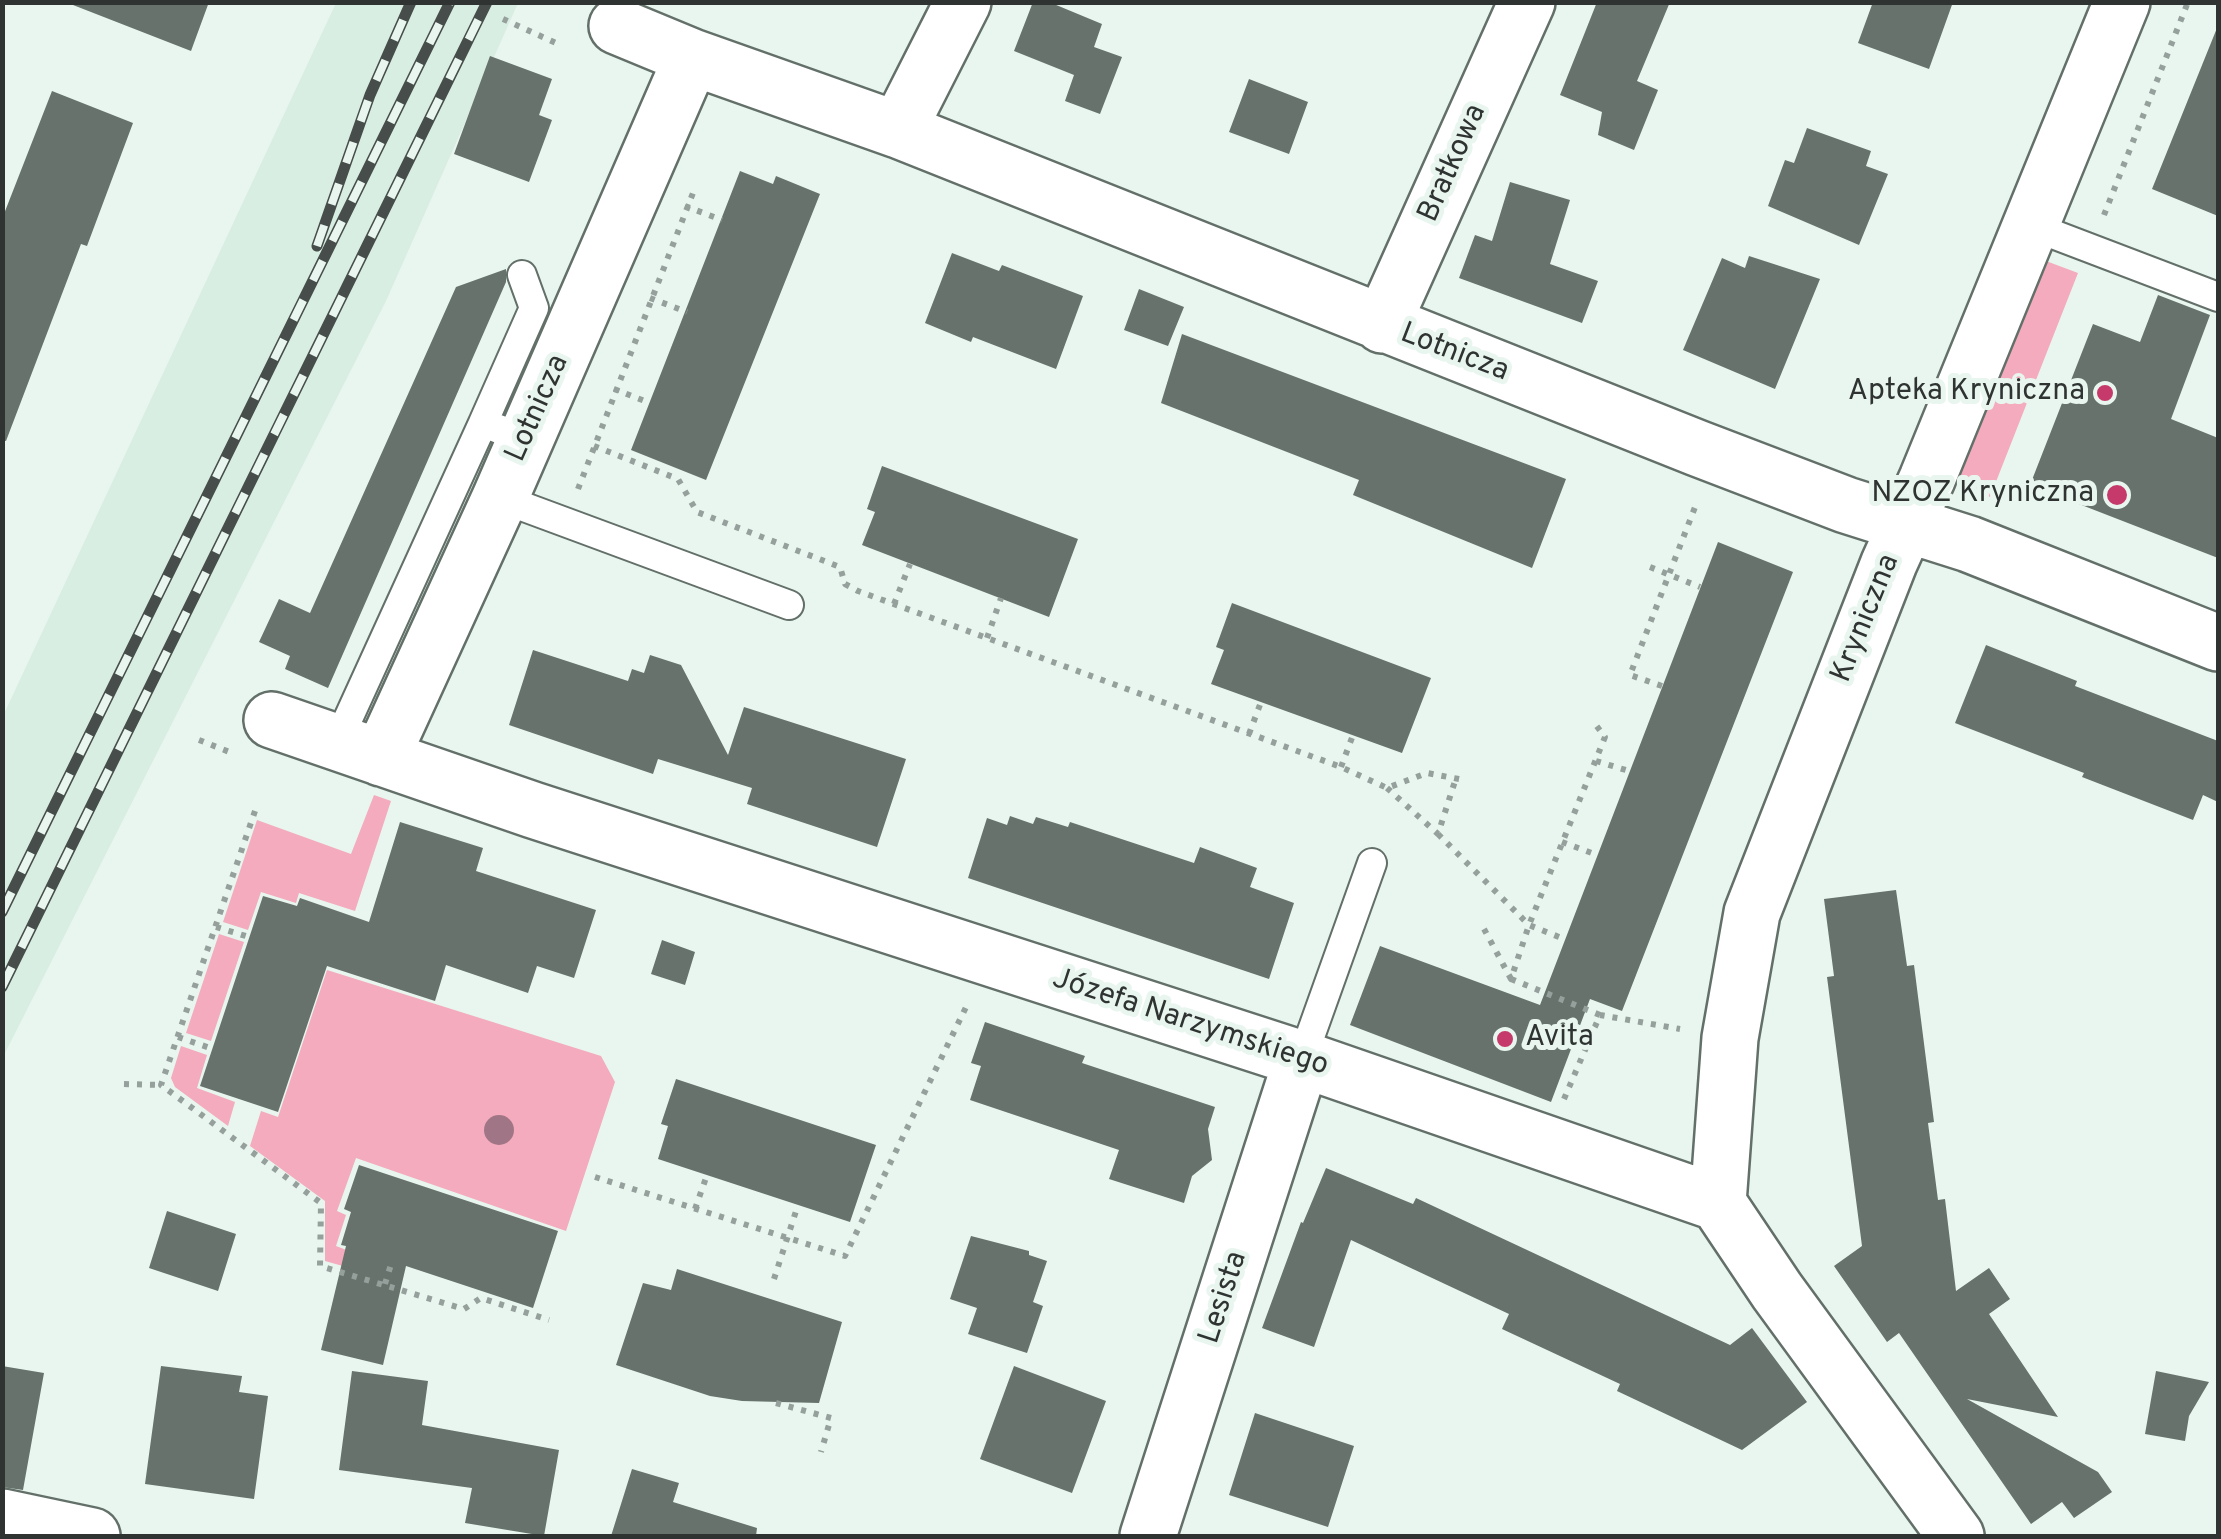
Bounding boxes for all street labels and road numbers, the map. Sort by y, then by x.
street label: Bratkowa [1412,99,1496,229]
street label: Lotnicza [1395,317,1513,391]
street label: Lotnicza [499,350,579,468]
street label: Kryniczna [1825,550,1909,688]
street label: Józefa Narzymskiego [1047,962,1333,1086]
street label: Lesista [1193,1247,1257,1349]

